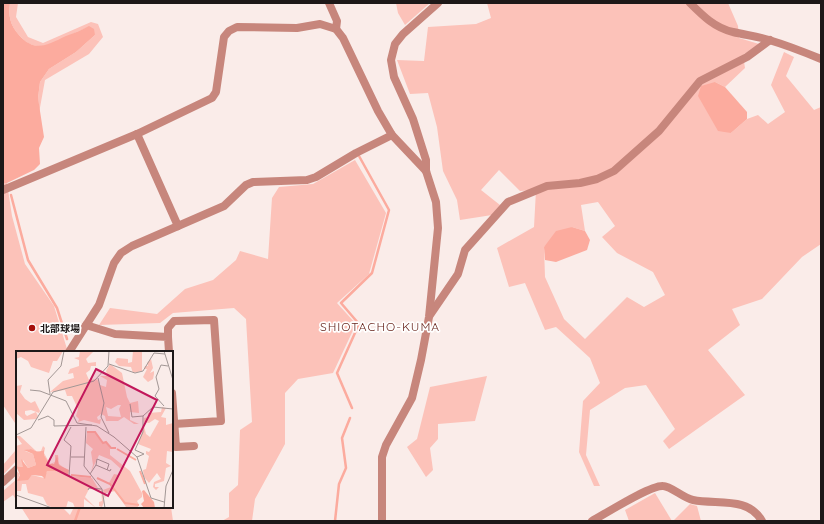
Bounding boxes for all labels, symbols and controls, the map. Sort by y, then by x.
district label: SHIOTACHO-KUMA [320,319,440,334]
place label: 北部球場 [40,322,80,335]
marker: 北部球場 [27,323,37,333]
inset map [16,351,173,508]

